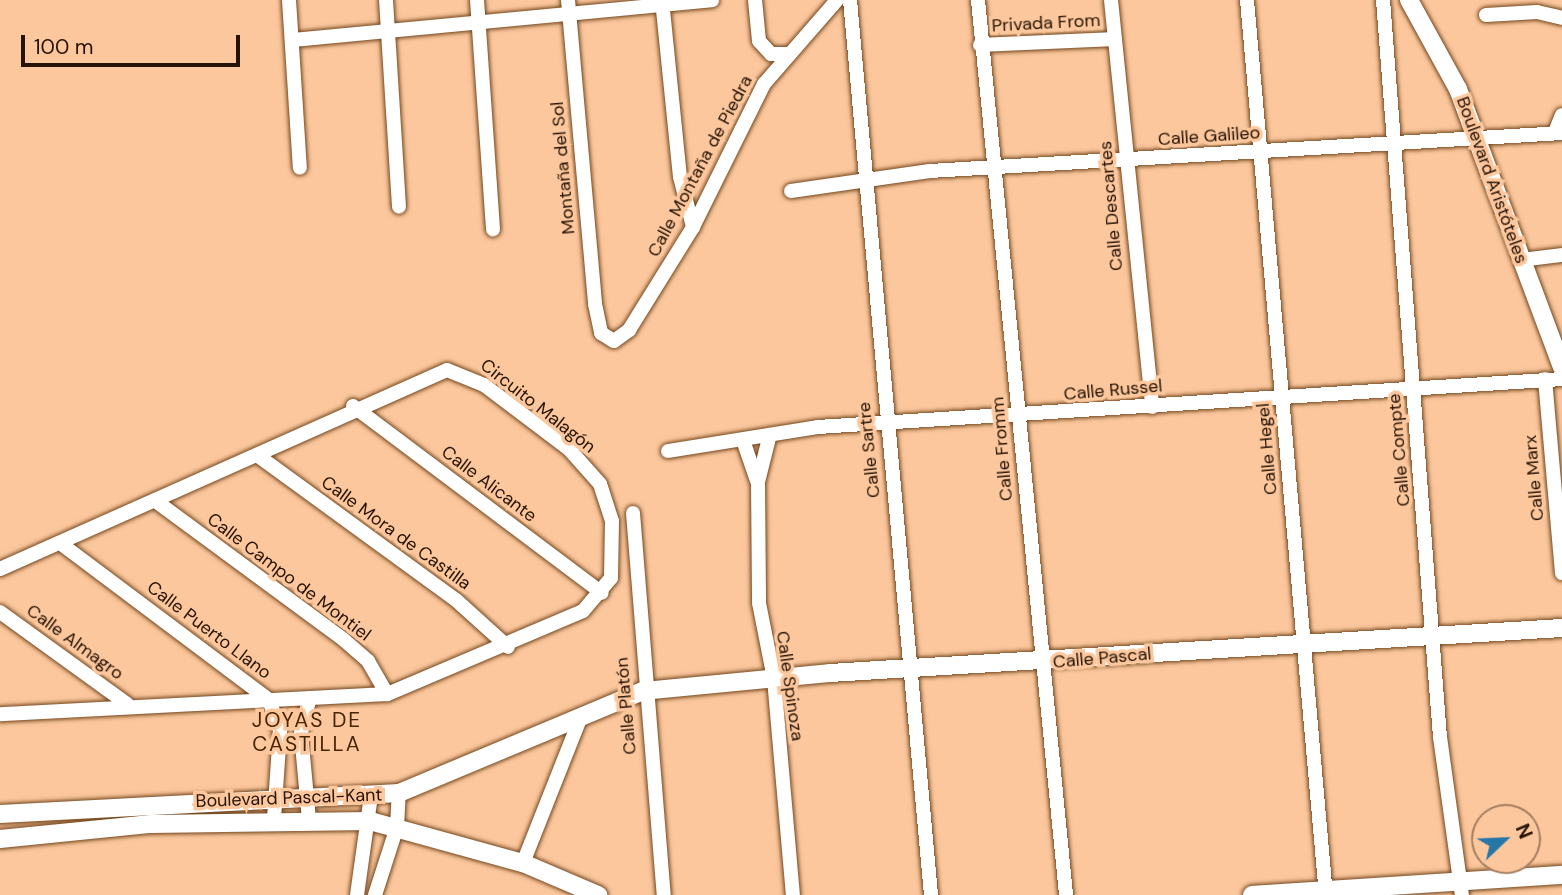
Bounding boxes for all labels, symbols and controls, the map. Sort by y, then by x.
street label: Privada From [991,9,1101,37]
scale bar [24,21,243,65]
text: 100 m [34,33,94,61]
street label: Calle Montaña de Piedra [643,71,757,261]
street label: Boulevard Aristóteles [1452,94,1532,266]
street label: Montaña del Sol [546,101,580,235]
street label: Calle Galileo [1157,122,1261,150]
street label: Calle Descartes [1095,140,1127,272]
street label: Circuito Malagón [476,354,600,458]
street label: Calle Russel [1063,375,1163,405]
street label: Calle Compte [1383,393,1415,507]
street label: Calle Fromm [987,396,1017,502]
street label: Calle Sartre [853,401,885,499]
street label: Calle Hegel [1252,402,1282,496]
street label: Calle Marx [1519,434,1549,522]
street label: Calle Alicante [437,441,541,527]
street label: Calle Mora de Castilla [317,471,475,595]
street label: Calle Campo de Montiel [203,508,375,646]
street label: Calle Puerto Llano [143,576,275,684]
street label: Calle Almagro [22,600,128,684]
street label: Calle Spinoza [772,630,808,742]
street label: Calle Pascal [1052,643,1152,673]
street label: Calle Platón [611,656,641,756]
district label: JOYAS DE CASTILLA [253,707,361,757]
street label: Boulevard Pascal-Kant [195,784,383,812]
north arrow [1471,804,1541,874]
text: N [1510,820,1538,843]

